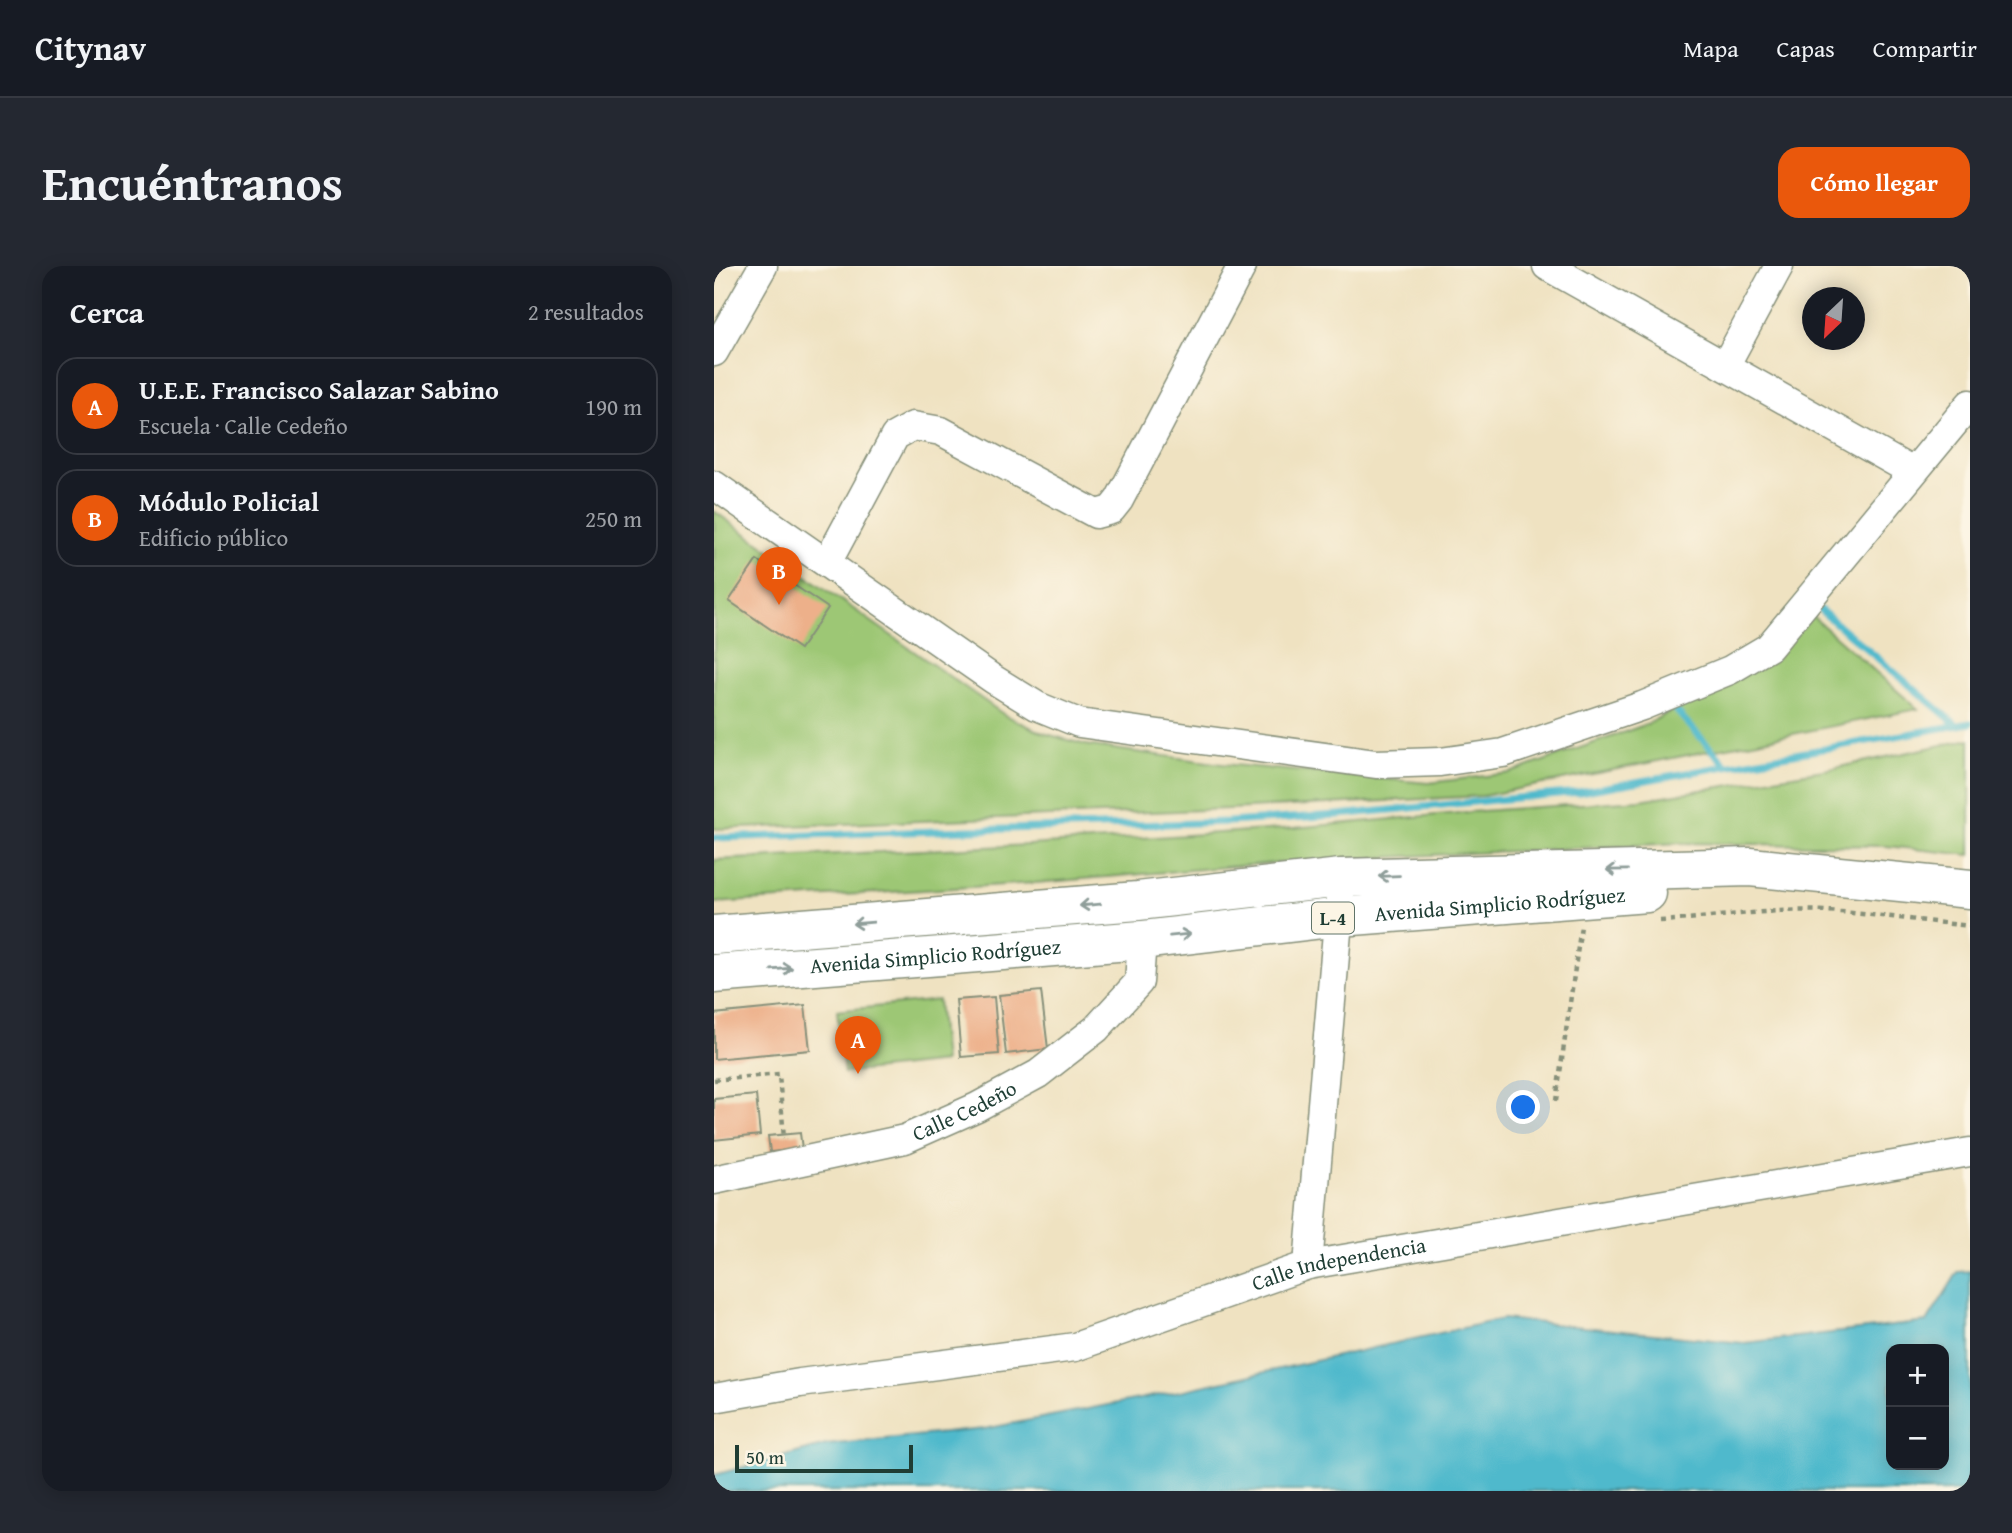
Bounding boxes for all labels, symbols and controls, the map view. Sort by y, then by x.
text: Citynav [35,24,146,72]
text: Mapa [1683,31,1739,66]
text: Capas [1777,31,1835,66]
text: Compartir [1873,31,1977,66]
text: Encuéntranos [42,146,343,218]
button: Cómo llegar [1778,147,1970,218]
north arrow [1802,287,1865,350]
text: Cerca [70,290,144,334]
text: 2 resultados [528,295,644,328]
text: U.E.E. Francisco Salazar Sabino [139,370,499,409]
text: A [88,390,102,423]
text: 190 m [585,390,642,423]
text: Escuela · Calle Cedeño [139,409,348,442]
text: Módulo Policial [139,482,319,521]
text: B [88,502,102,535]
text: 250 m [585,502,642,535]
text: Edificio público [139,521,288,554]
pin: B [756,547,802,605]
one-way arrow [1606,863,1629,877]
one-way arrow [1378,870,1401,883]
street label: Avenida Simplicio Rodríguez [1373,879,1626,929]
one-way arrow [1079,898,1102,911]
road number: L-4 [1312,902,1354,933]
one-way arrow [852,917,875,930]
one-way arrow [1168,929,1190,942]
street label: Avenida Simplicio Rodríguez [809,931,1062,981]
one-way arrow [770,962,793,975]
pin: A [835,1016,881,1074]
street label: Calle Cedeño [907,1072,1022,1149]
your location [1506,1090,1540,1124]
street label: Calle Independencia [1247,1229,1428,1299]
map controls [1886,1344,1949,1470]
button: + [1886,1344,1949,1407]
button: − [1886,1407,1949,1470]
scale bar [735,1442,914,1474]
text: 50 m [746,1443,784,1471]

